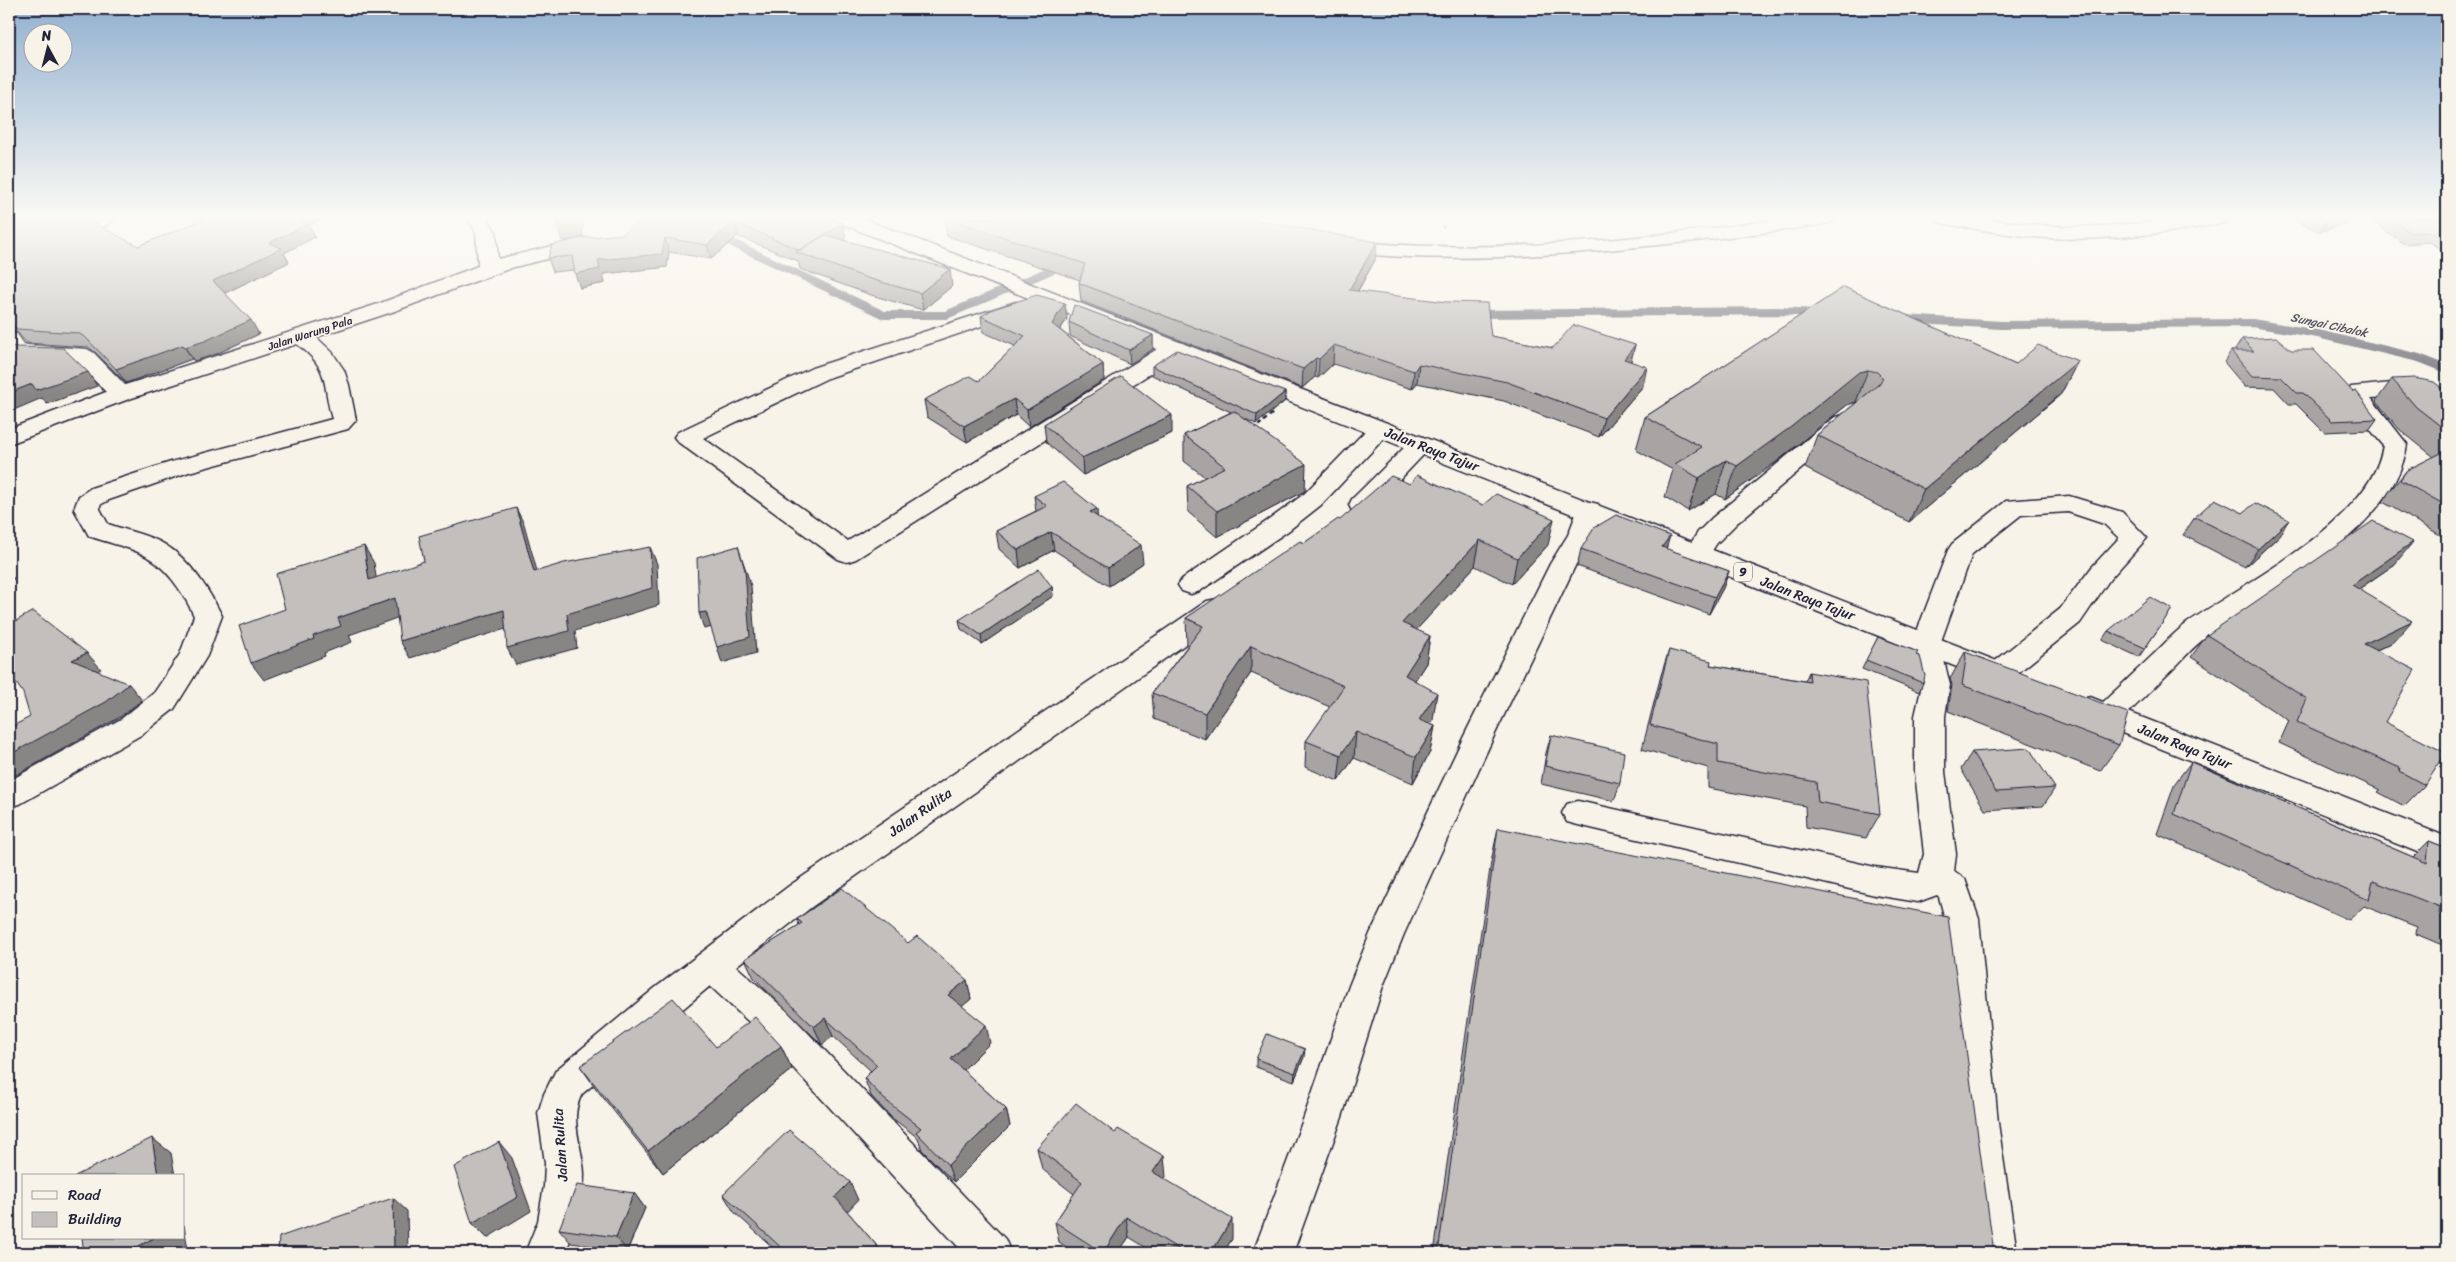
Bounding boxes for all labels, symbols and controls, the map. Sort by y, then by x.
north arrow [22,22,72,72]
text: N [39,23,53,49]
water label: Sungai Cibalok [2289,306,2371,344]
street label: Jalan Warung Pala [264,311,355,356]
street label: Jalan Raya Tajur [1380,420,1484,479]
road number: 9 [1734,562,1752,582]
street label: Jalan Raya Tajur [1756,569,1860,628]
street label: Jalan Raya Tajur [2133,716,2237,777]
street label: Jalan Rulita [882,781,958,844]
street label: Jalan Rulita [545,1107,576,1183]
legend [22,1174,185,1240]
text: Road [68,1182,101,1208]
text: Building [68,1206,122,1232]

